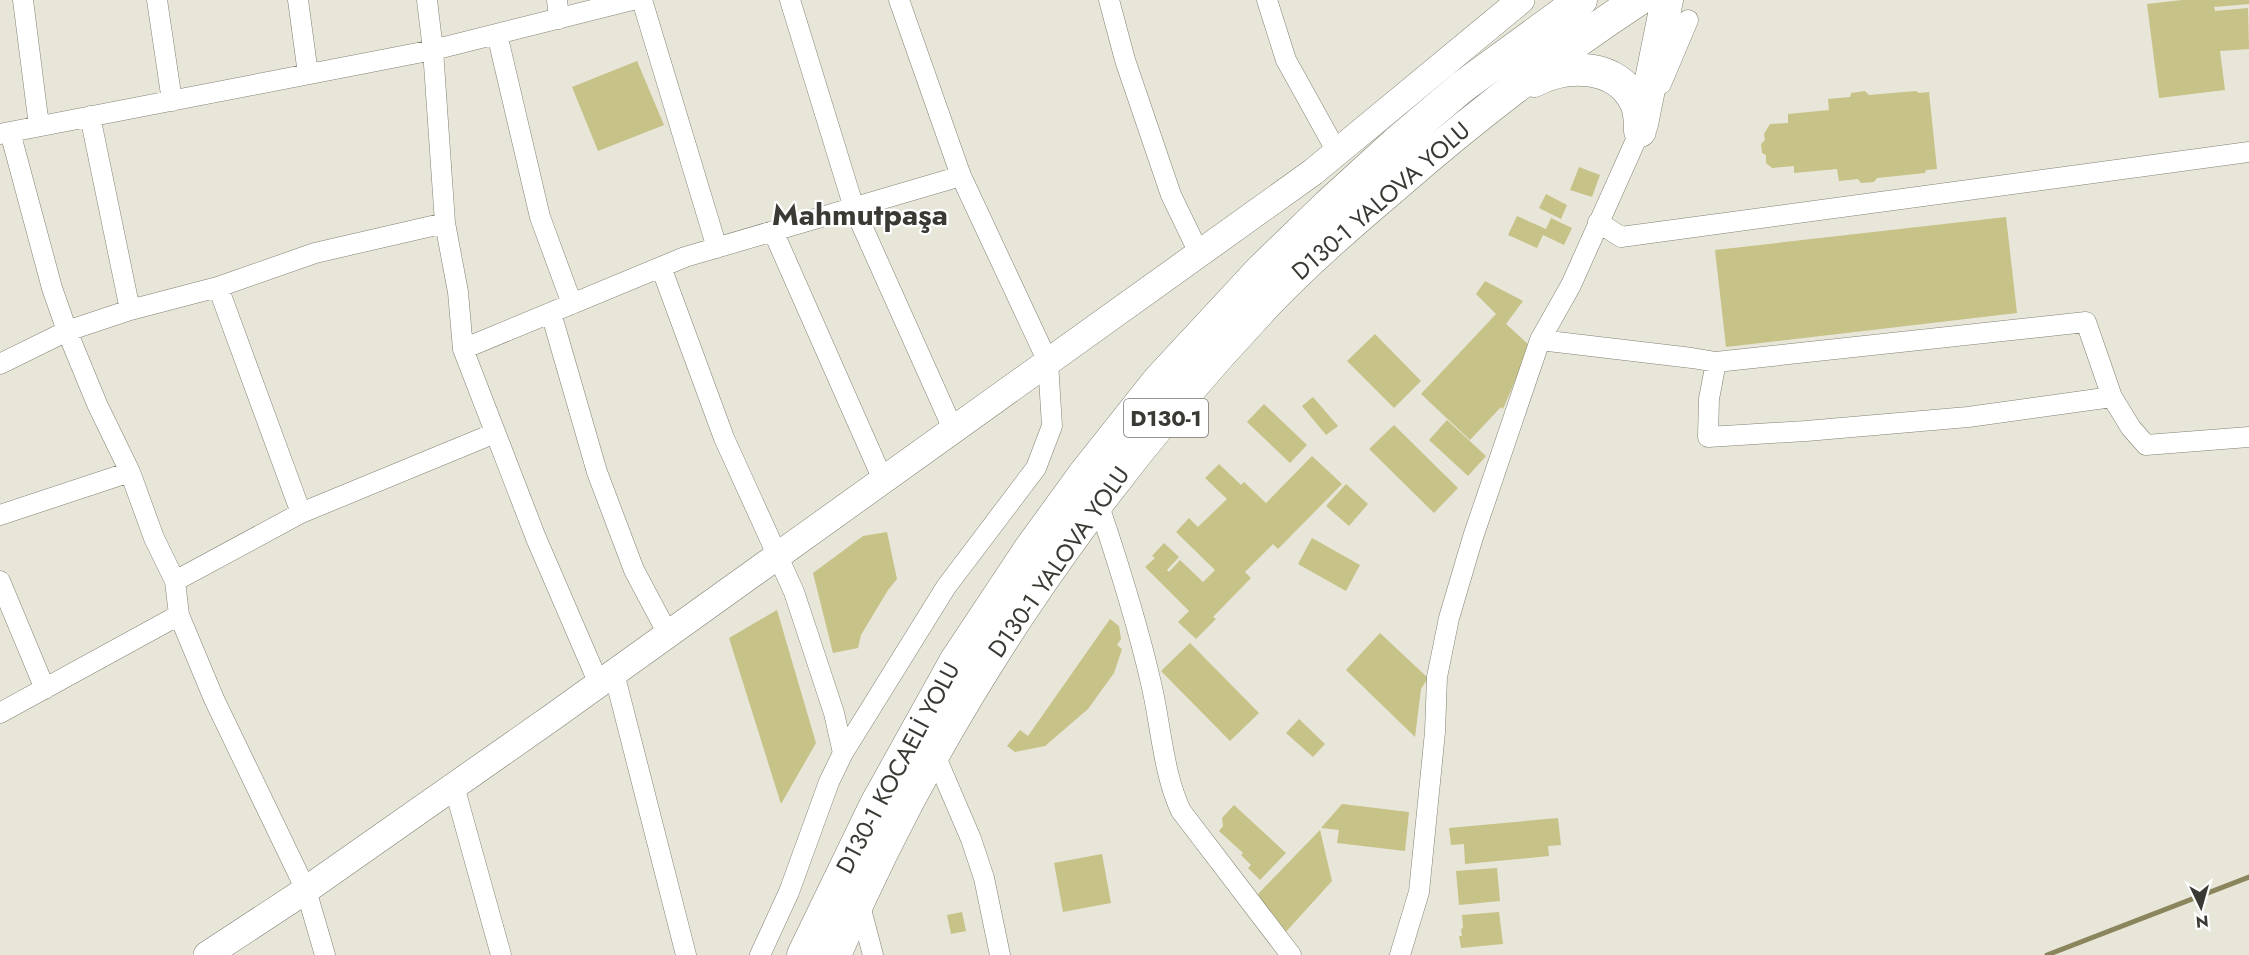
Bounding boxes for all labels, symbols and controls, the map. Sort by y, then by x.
street label: D130-1 YALOVA YOLU [1284,113,1478,288]
district label: Mahmutpaşa [772,193,948,236]
road number: D130-1 [1124,399,1208,437]
street label: D130-1 YALOVA YOLU [979,459,1138,664]
street label: D130-1 KOCAELİ YOLU [827,656,968,880]
north arrow [2171,877,2231,937]
text: N [2195,909,2210,933]

